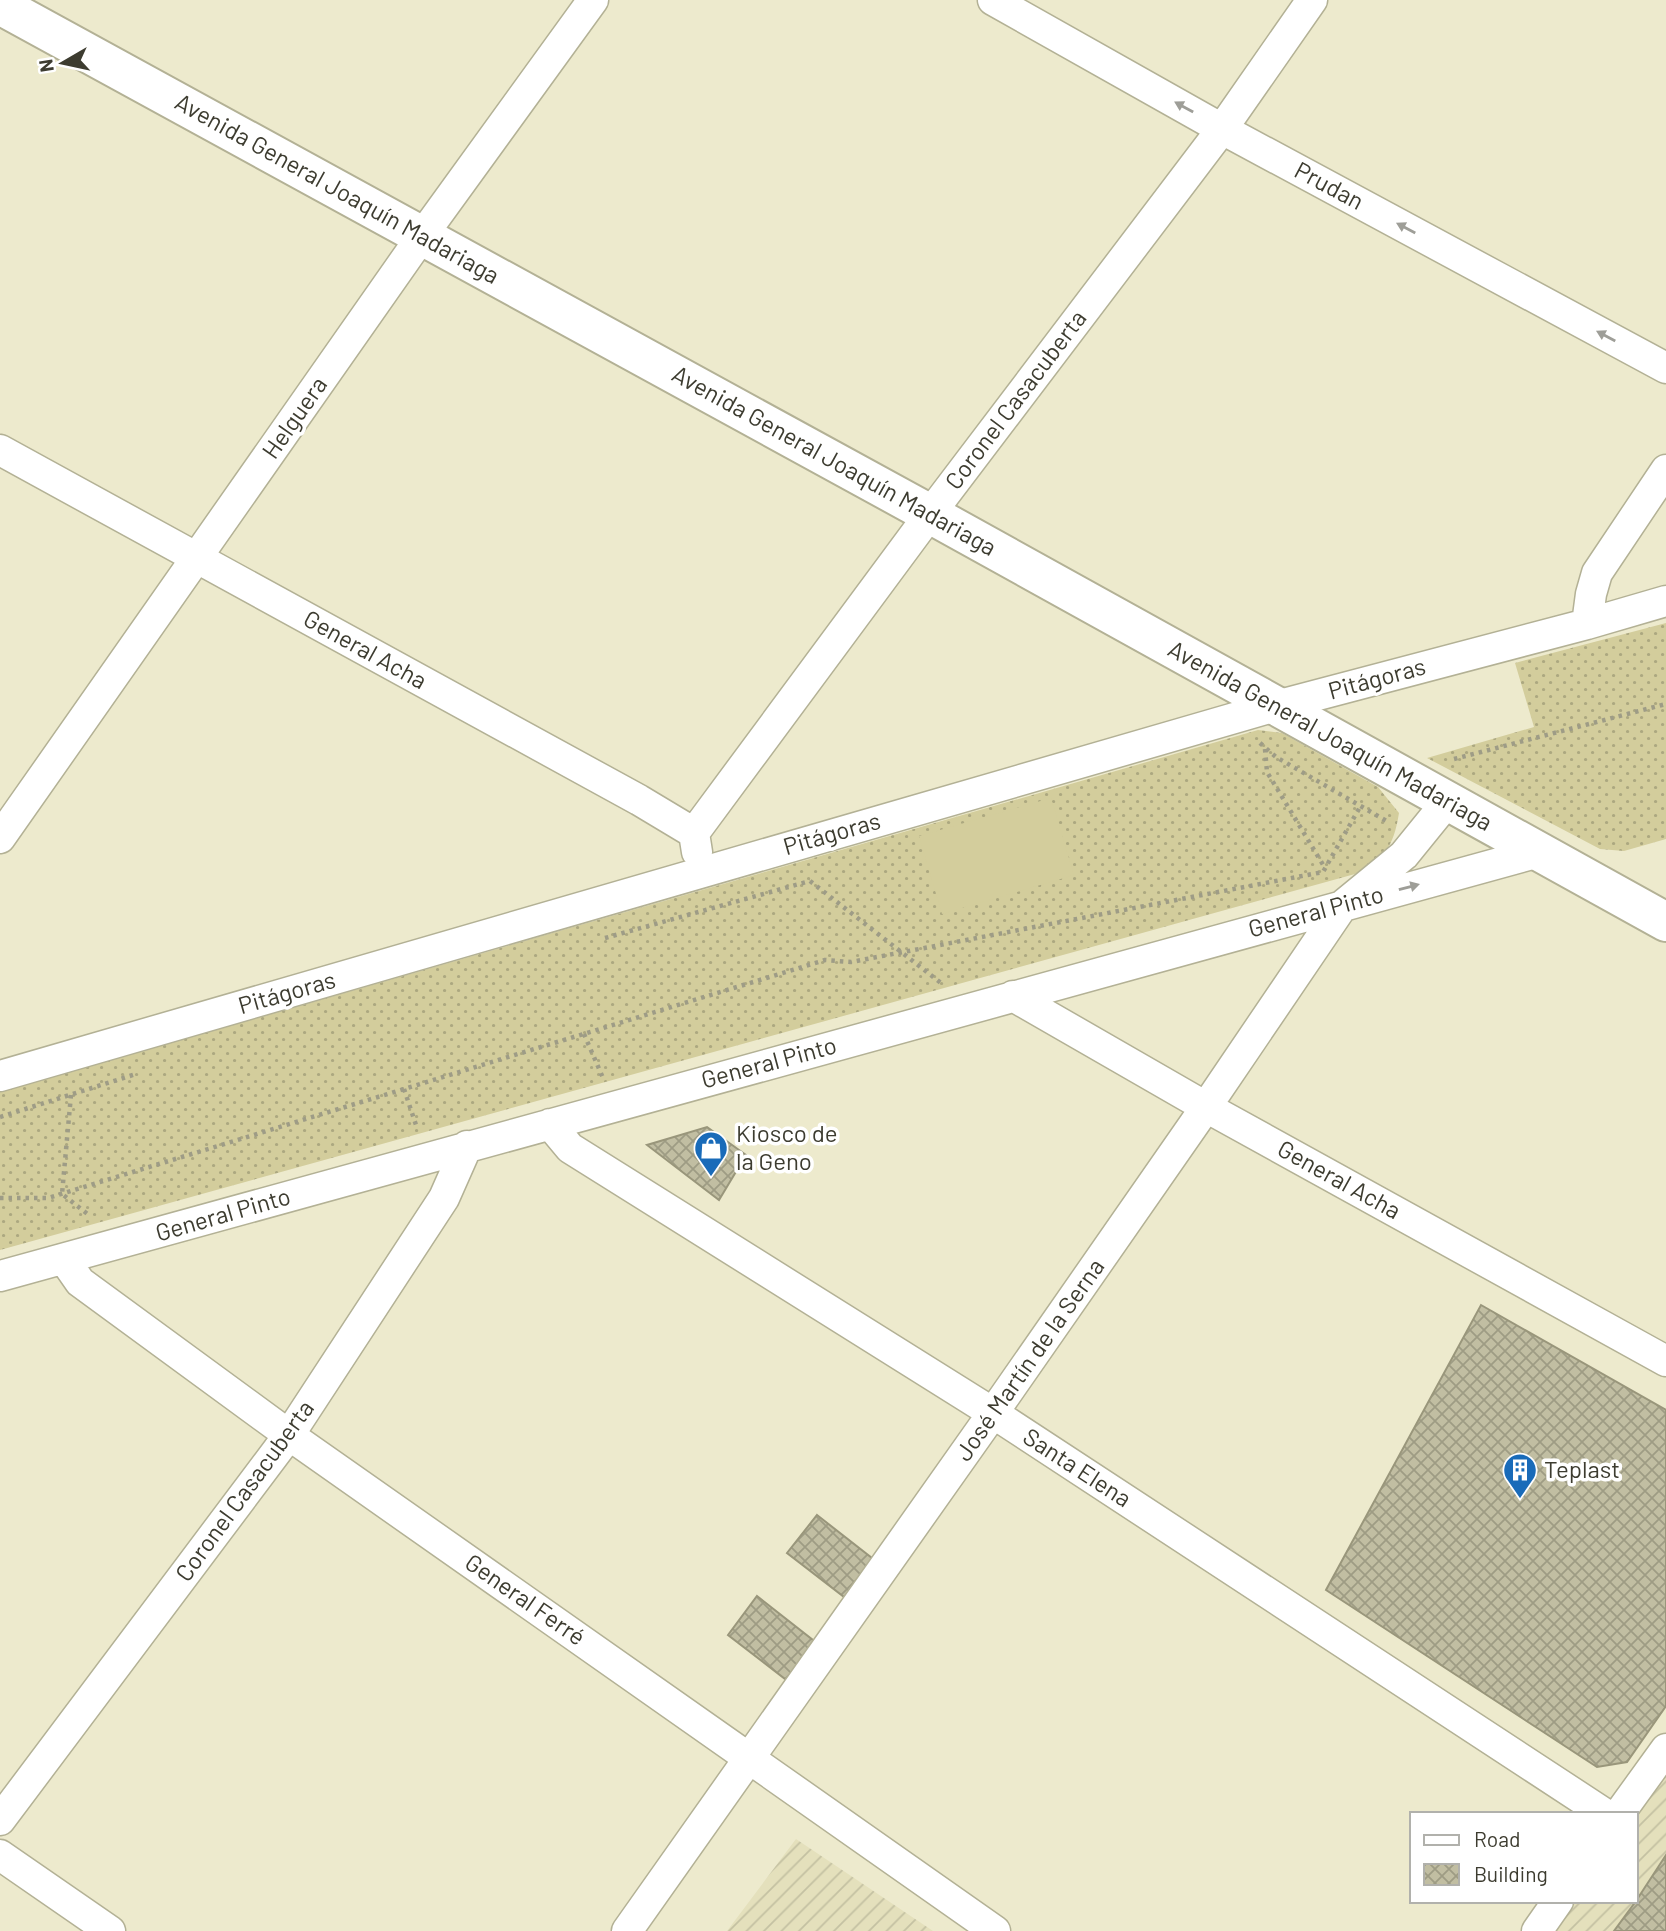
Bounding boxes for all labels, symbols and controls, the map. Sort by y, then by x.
north arrow [28,28,98,98]
text: N [33,58,58,74]
street label: Avenida General Joaquín Madariaga [170,86,505,289]
one-way arrow [1174,101,1194,113]
street label: Prudan [1290,154,1369,215]
one-way arrow [1395,222,1415,234]
street label: Coronel Casacuberta [938,304,1092,494]
one-way arrow [1596,330,1616,341]
street label: Avenida General Joaquín Madariaga [667,358,1002,561]
street label: Helguera [255,371,332,464]
street label: General Acha [299,603,432,694]
street label: Avenida General Joaquín Madariaga [1163,633,1498,836]
street label: Pitágoras [1325,651,1429,704]
street label: Pitágoras [780,805,884,860]
street label: General Pinto [1245,879,1387,943]
one-way arrow [1398,881,1420,892]
street label: Pitágoras [235,964,339,1019]
street label: General Pinto [698,1030,840,1094]
place label: Kiosco de la Geno [736,1118,838,1175]
shop icon: Kiosco de la Geno [692,1129,730,1178]
street label: General Acha [1273,1133,1406,1224]
street label: General Pinto [152,1180,293,1247]
street label: José Martín de la Serna [948,1252,1110,1466]
street label: Coronel Casacuberta [168,1394,319,1586]
street label: Santa Elena [1018,1421,1137,1512]
building icon: Teplast [1501,1451,1539,1500]
place label: Teplast [1544,1454,1620,1483]
street label: General Ferré [460,1547,591,1651]
legend [1410,1812,1638,1903]
text: Road [1474,1826,1520,1851]
text: Building [1474,1861,1548,1886]

